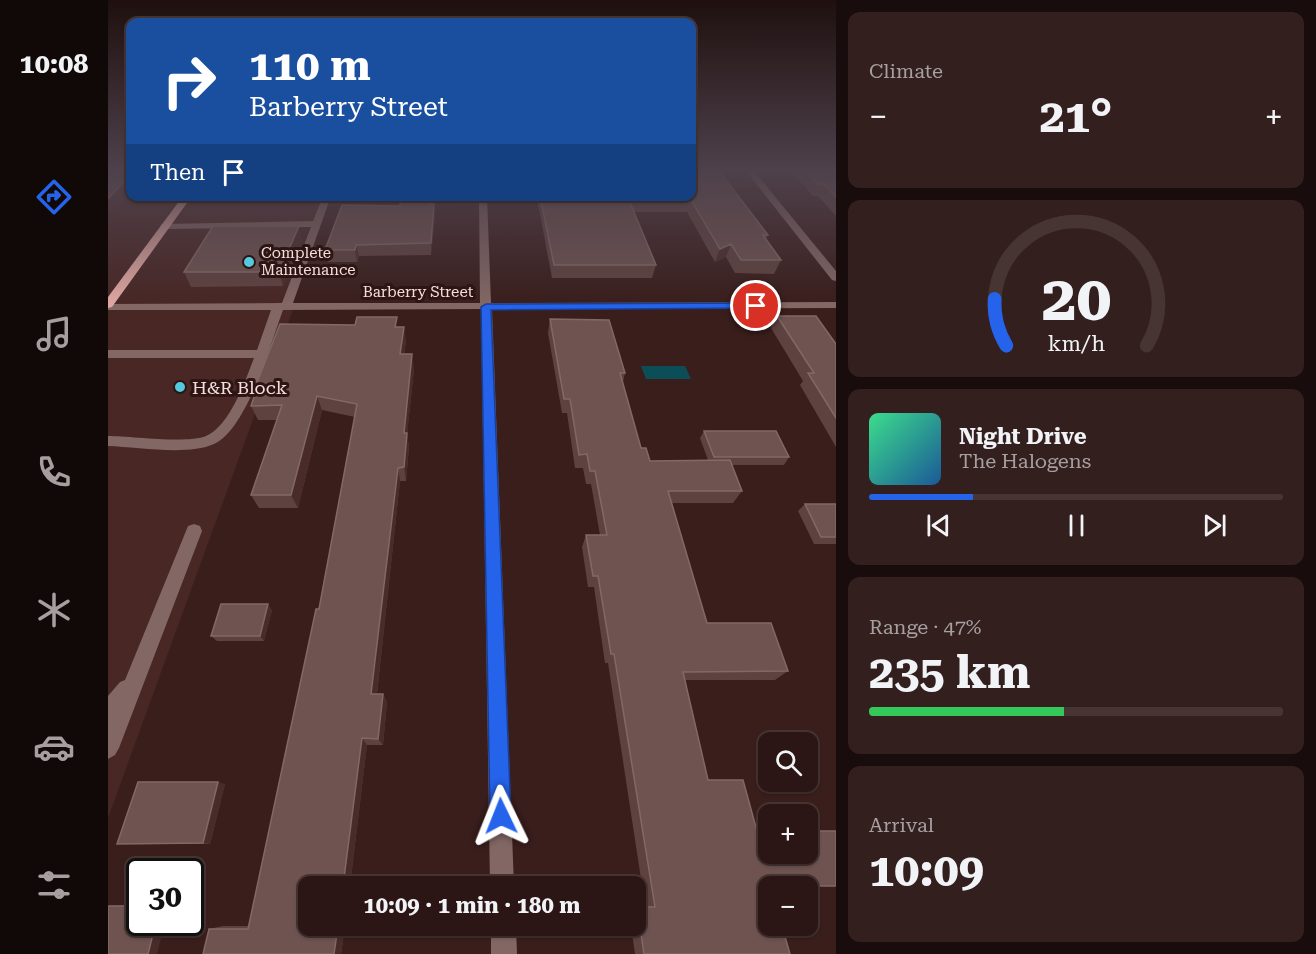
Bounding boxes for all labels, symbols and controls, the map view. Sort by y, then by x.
text: 110 m [249,41,371,90]
icon: right [150,42,228,120]
text: 10:08 [20,48,88,80]
text: Climate [869,59,943,83]
text: 21° [1040,90,1112,143]
text: Barberry Street [249,91,448,123]
text: − [869,97,887,136]
text: + [1265,97,1283,136]
icon: arrive [217,156,250,189]
text: Then [150,160,205,185]
icon: directions [33,176,75,218]
place label: Complete Maintenance [261,244,356,279]
marker: Complete Maintenance [242,255,256,269]
text: 20 [1041,262,1111,335]
pin [730,280,781,331]
street label: Barberry Street [363,283,474,301]
icon: arrive [739,289,772,322]
icon: music [33,313,75,355]
text: km/h [1047,331,1105,356]
place label: H&R Block [192,377,287,398]
marker: H&R Block [173,380,187,394]
text: Night Drive [959,424,1087,449]
text: The Halogens [959,449,1091,473]
icon: phone [33,451,75,493]
icon: previous [922,509,955,542]
icon: pause [1060,509,1093,542]
icon: next [1198,509,1231,542]
icon: climate [33,589,75,631]
text: Range · 47% [869,615,981,639]
text: 235 km [869,646,1030,699]
icon: car [33,726,75,768]
map controls [758,732,818,936]
button: search [758,732,818,792]
position arrow [469,784,533,848]
button: + [758,804,818,864]
text: Arrival [869,813,934,837]
text: 10:09 [869,844,984,897]
speed limit sign: 30 [126,858,204,936]
icon: filters [33,864,75,906]
button: − [758,876,818,936]
text: 10:09 · 1 min · 180 m [363,893,581,918]

